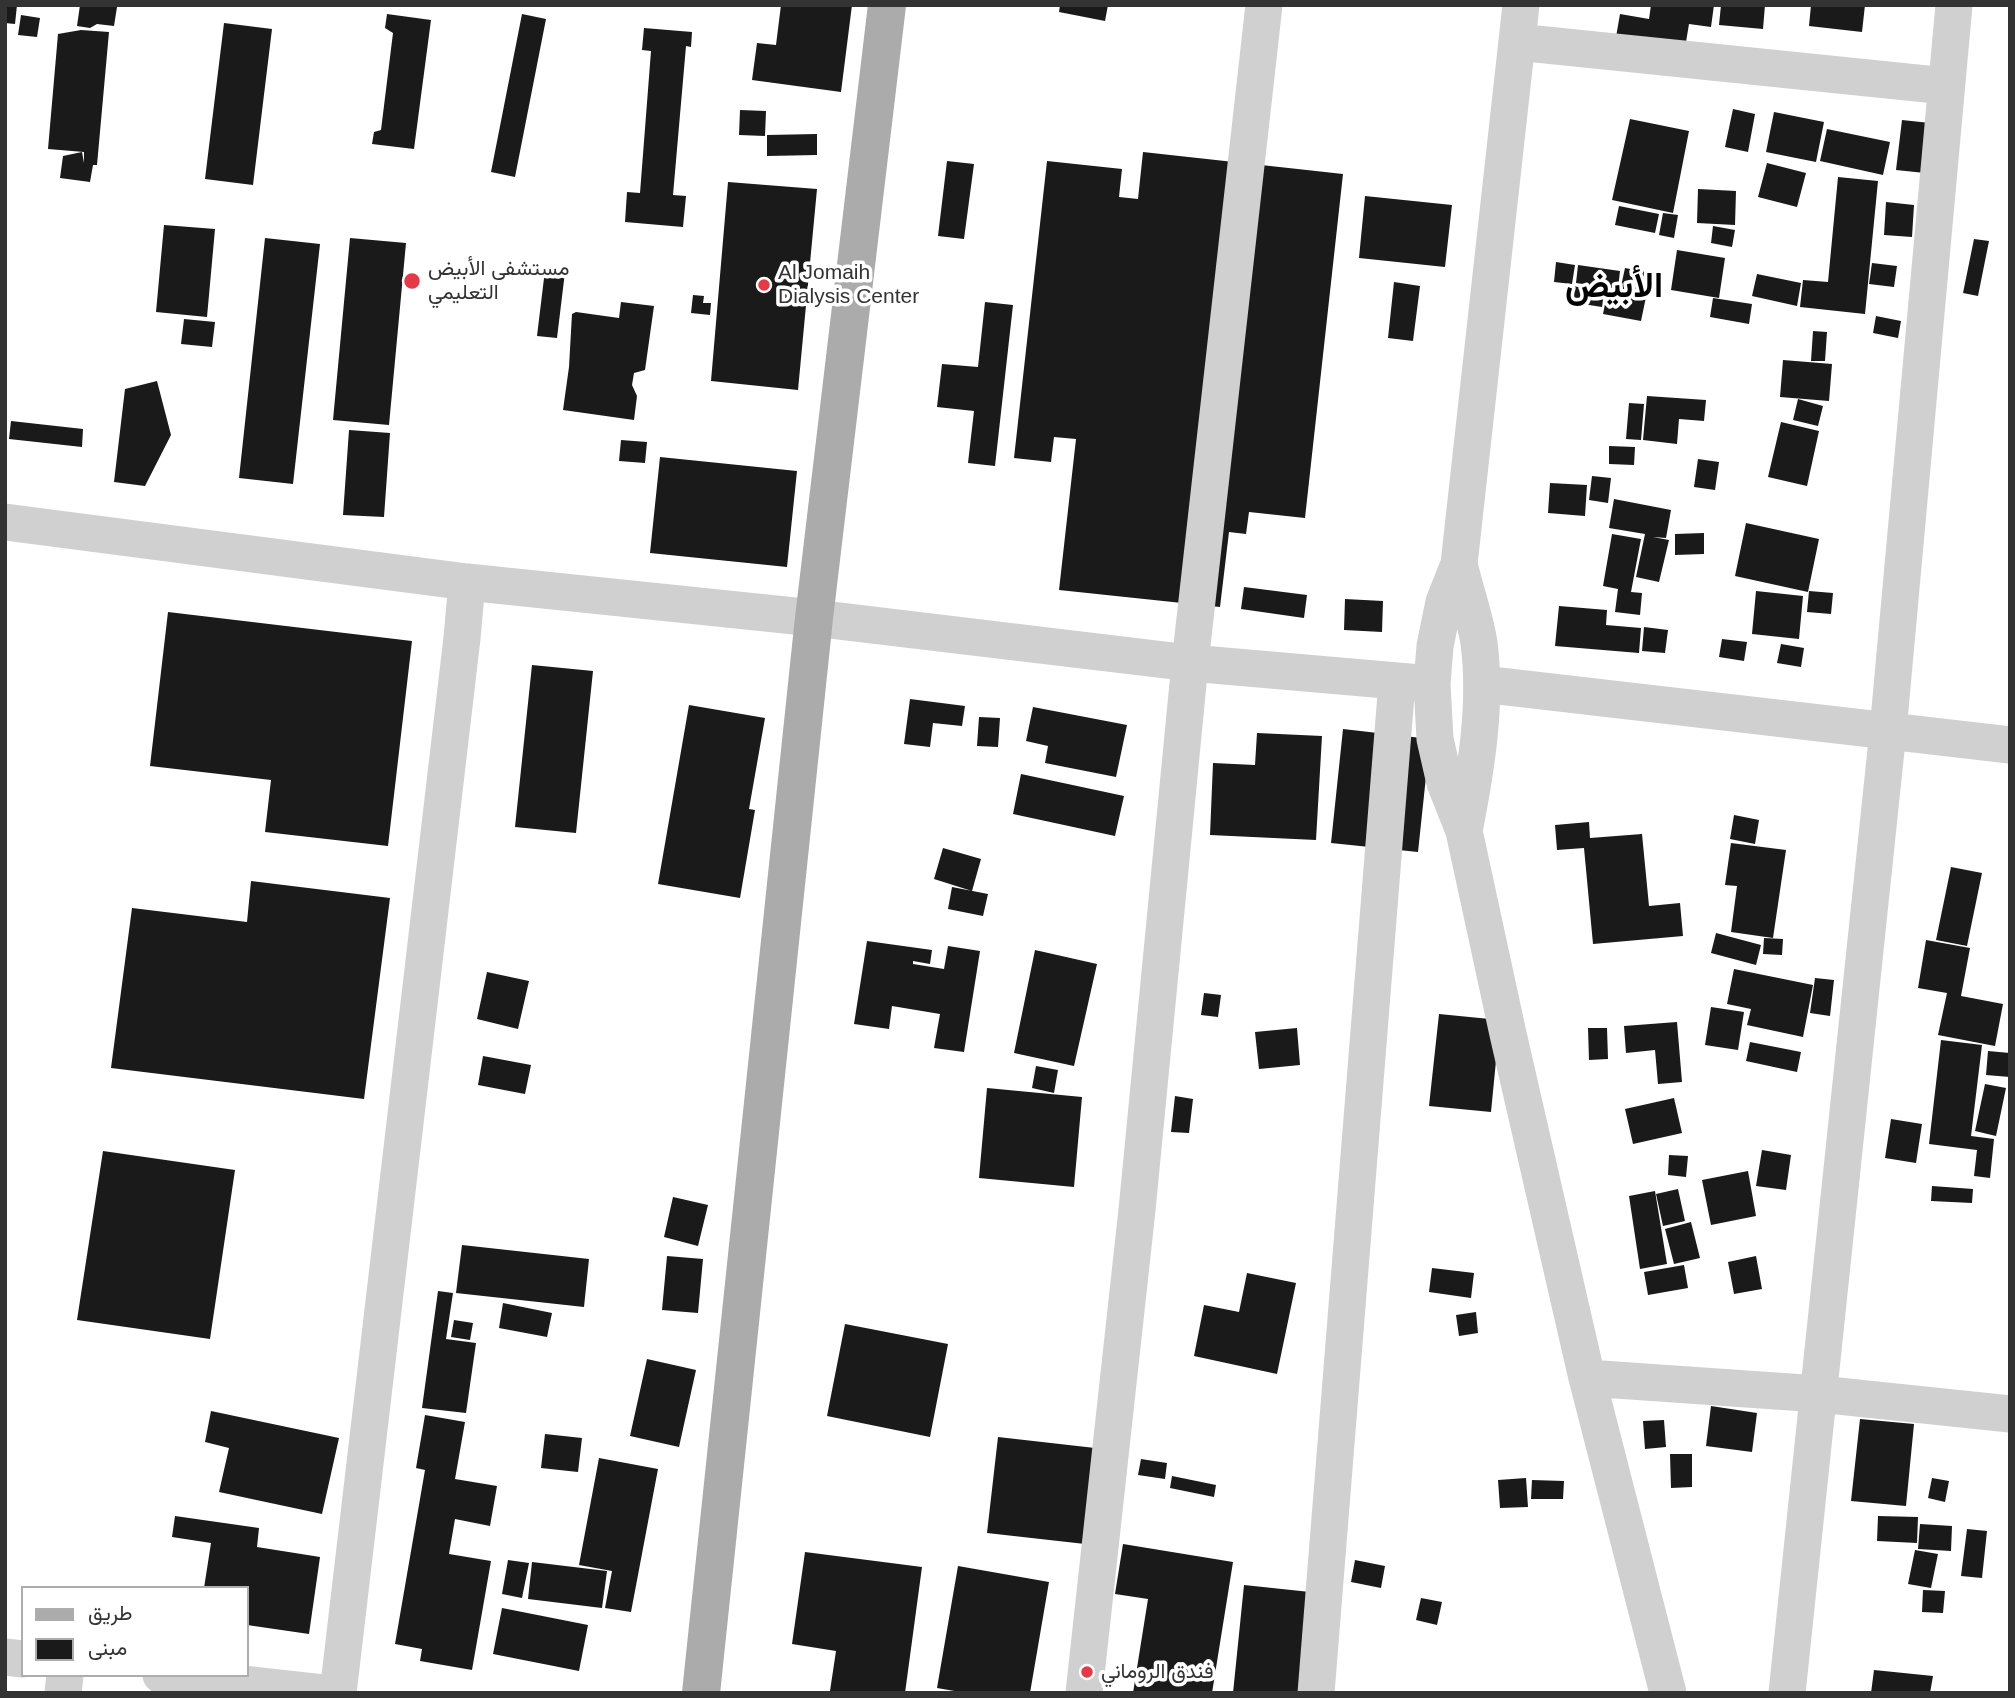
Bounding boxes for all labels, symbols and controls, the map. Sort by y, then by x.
place label: مستشفى الأبيض التعليمي [428,256,569,306]
place label: Al Jomaih Dialysis Center [778,260,919,310]
district label: الأبيض [1565,266,1663,308]
marker: مستشفى الأبيض التعليمي [402,271,422,291]
marker: Al Jomaih Dialysis Center [756,277,772,293]
legend [21,1586,248,1677]
text: طريق [88,1601,133,1624]
text: مبنى [88,1636,127,1659]
place label: فندق الروماني [1101,1659,1214,1685]
marker: فندق الروماني [1079,1664,1095,1680]

